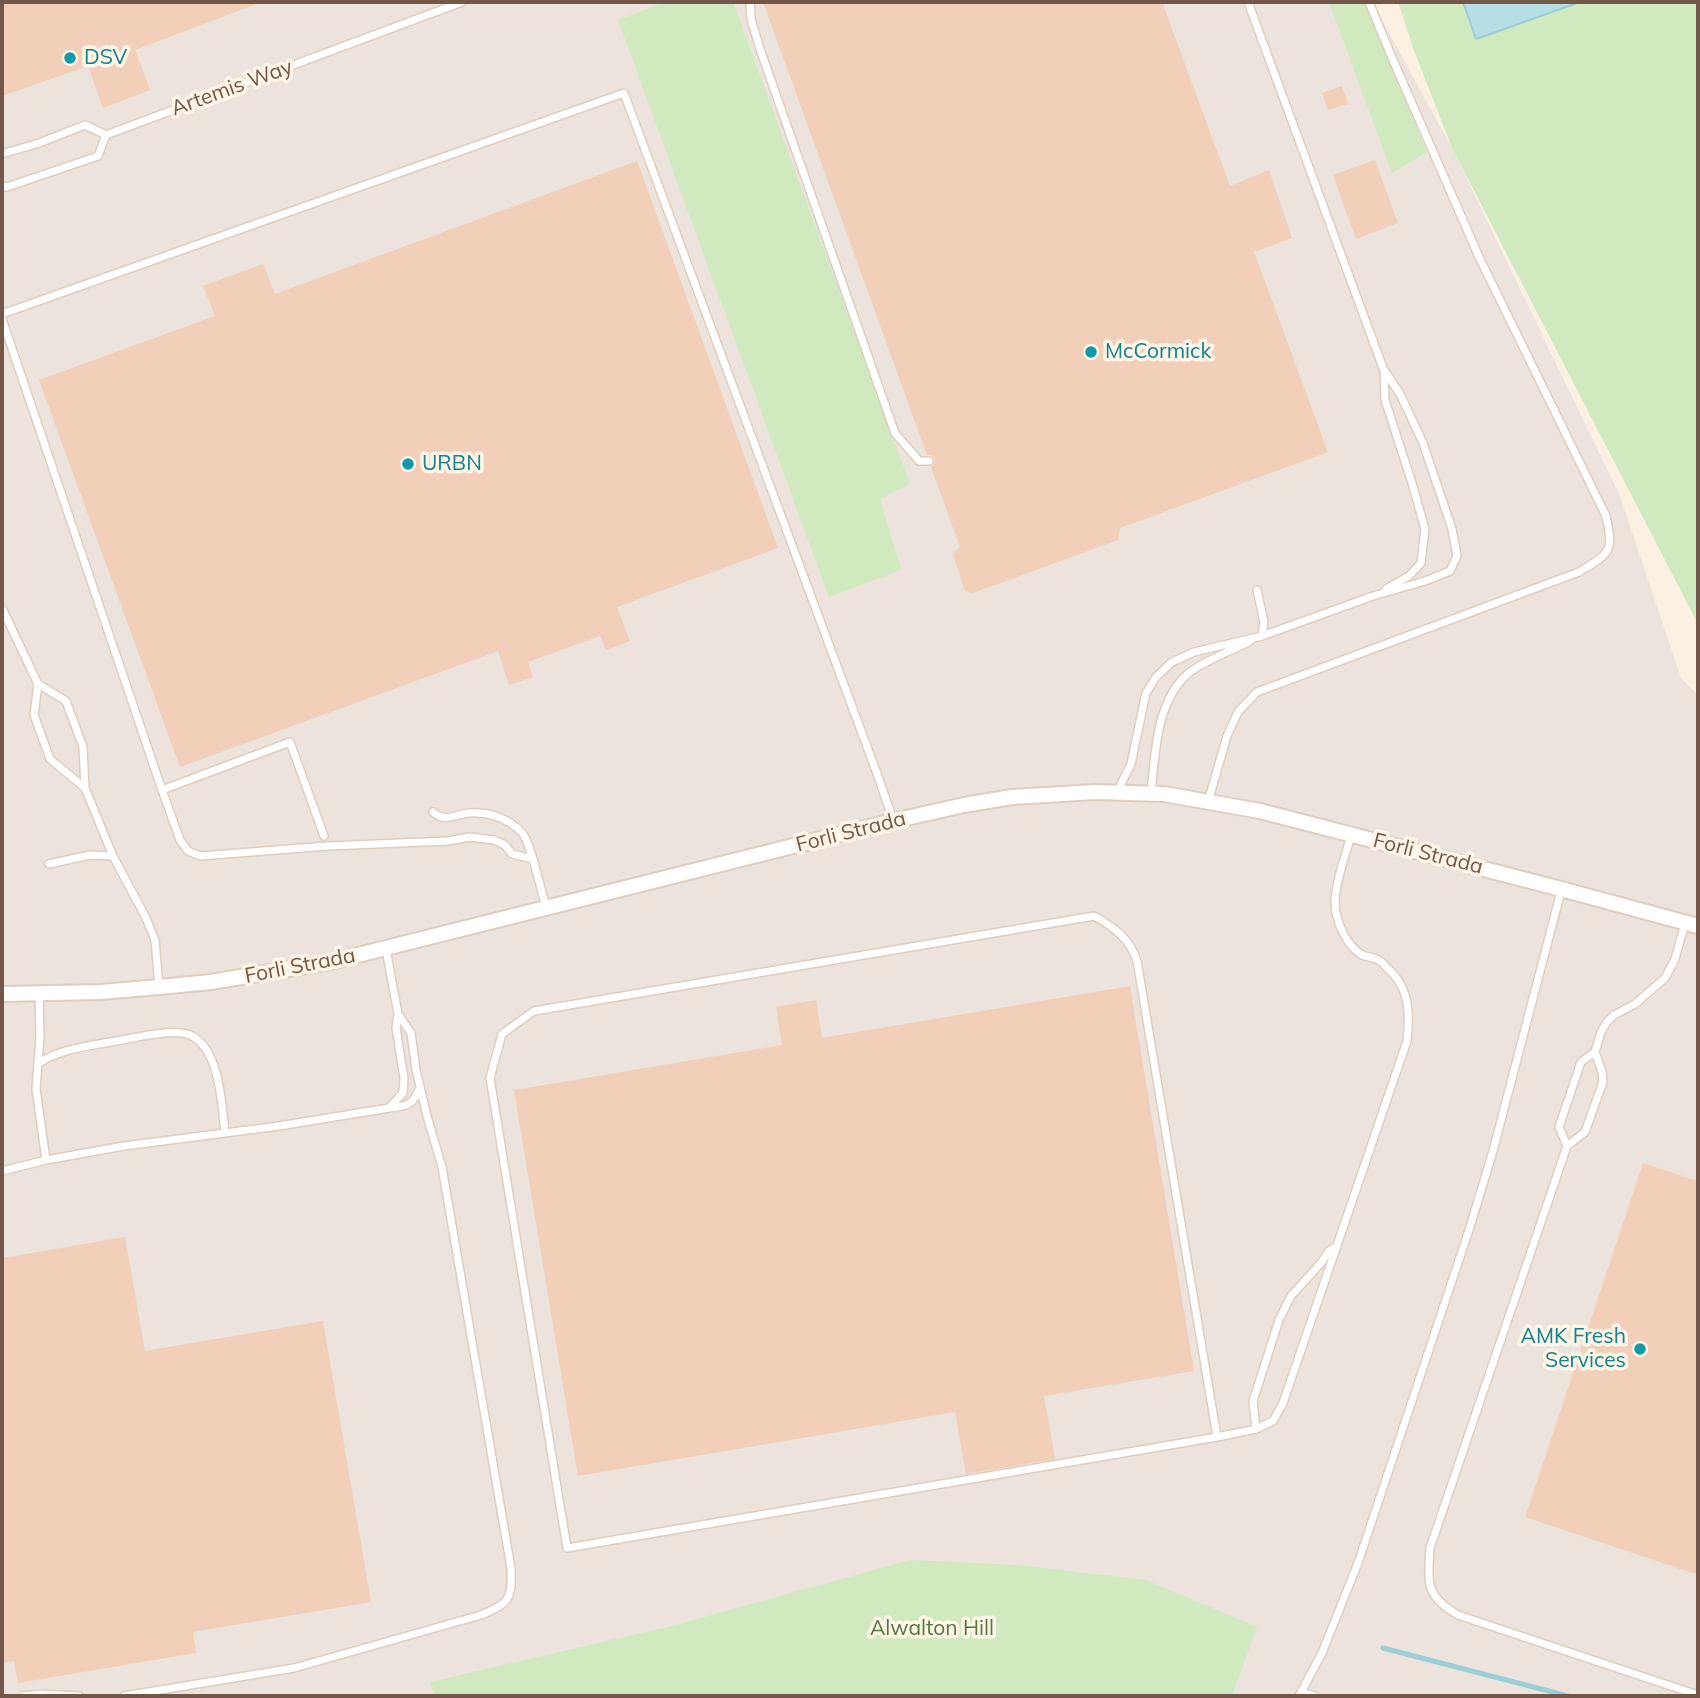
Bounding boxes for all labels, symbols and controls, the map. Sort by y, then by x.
place label: DSV [84,45,127,71]
marker: DSV [62,50,78,66]
street label: Artemis Way [168,54,296,122]
place label: McCormick [1105,339,1211,365]
marker: McCormick [1083,344,1099,360]
place label: URBN [422,451,482,477]
marker: URBN [400,456,416,472]
street label: Forli Strada [794,806,908,858]
street label: Forli Strada [1371,828,1485,880]
street label: Forli Strada [243,943,357,989]
place label: AMK Fresh Services [1521,1324,1626,1374]
marker: AMK Fresh Services [1632,1341,1648,1357]
park label: Alwalton Hill [870,1616,994,1642]

